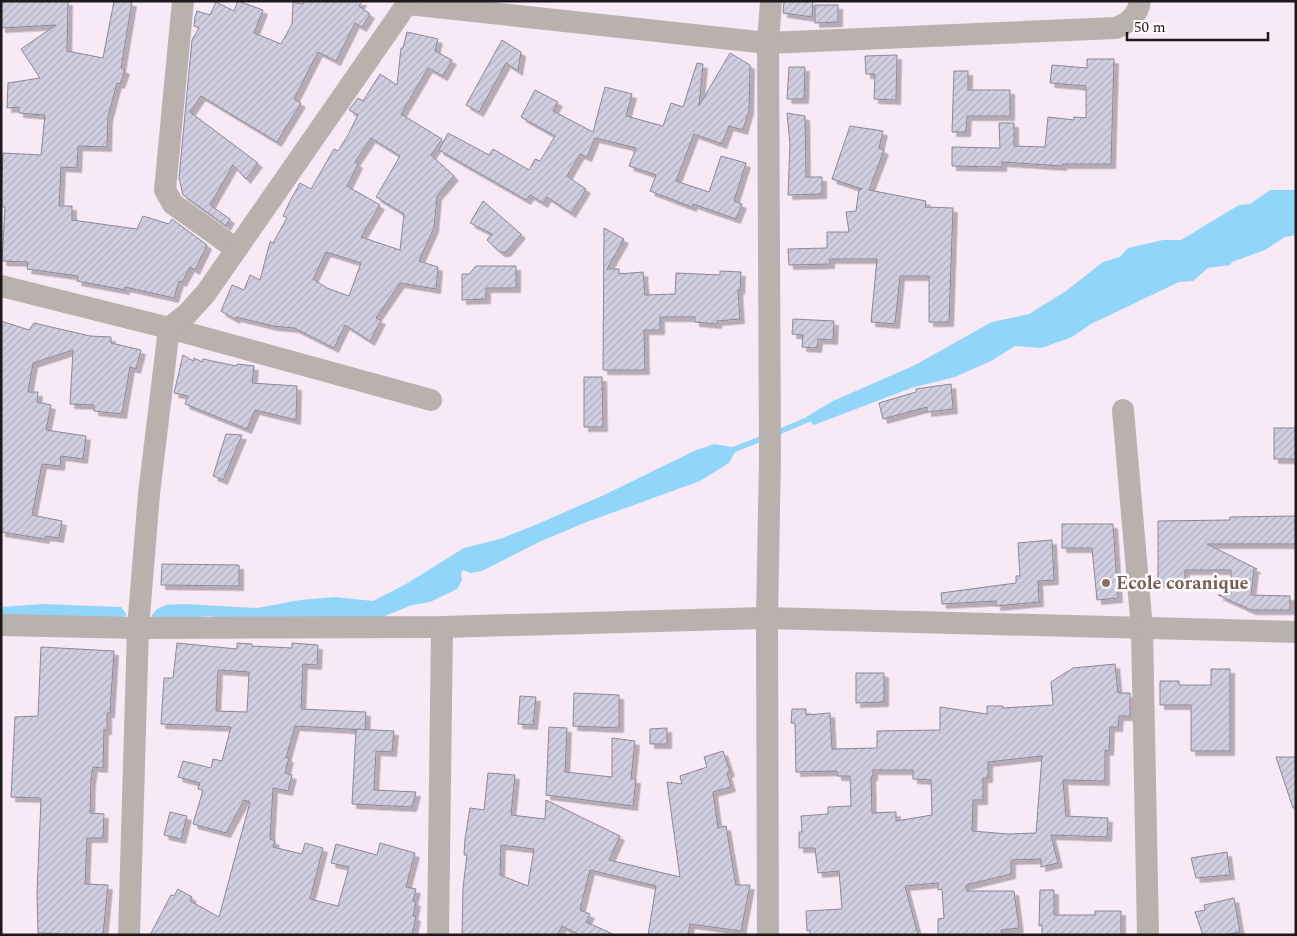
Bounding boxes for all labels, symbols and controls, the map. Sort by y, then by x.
scale bar [1127,10,1268,42]
text: 50 m [1134,16,1166,39]
place label: Ecole coranique [1116,570,1249,597]
marker: Ecole coranique [1100,577,1112,589]

